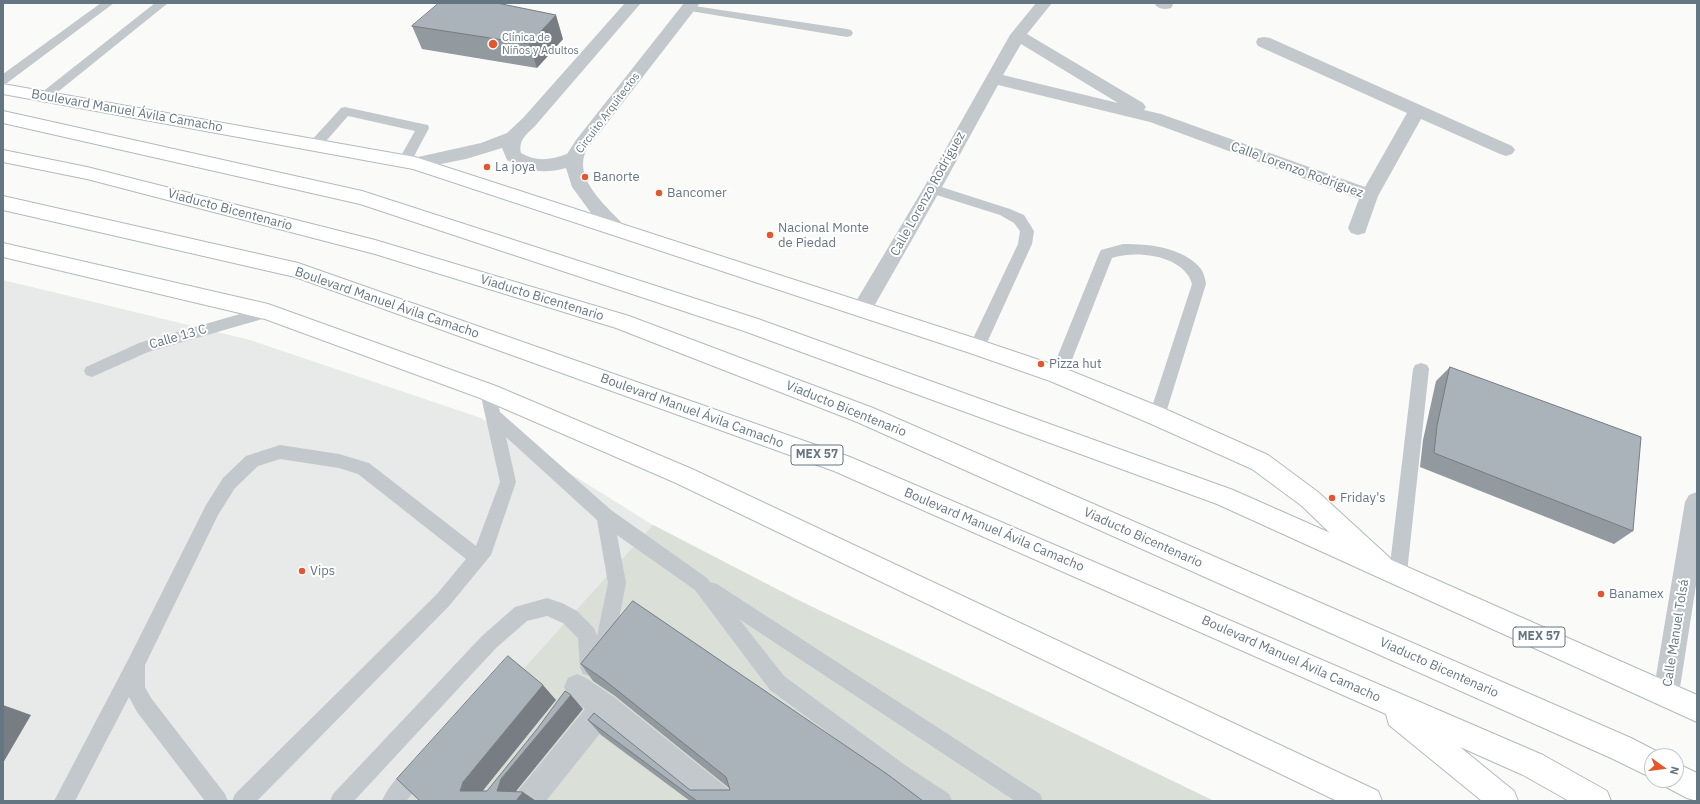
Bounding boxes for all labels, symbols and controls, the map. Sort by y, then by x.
place label: Clínica de Niños y Adultos [502,31,579,57]
marker: Clínica de Niños y Adultos [487,38,499,50]
street label: Circuito Arquitectos [573,70,643,156]
street label: Boulevard Manuel Ávila Camacho [30,86,224,136]
street label: Calle Lorenzo Rodríguez [887,129,969,259]
street label: Calle Lorenzo Rodríguez [1229,139,1365,201]
place label: La joya [495,159,535,175]
marker: La joya [482,162,492,172]
place label: Banorte [593,169,640,185]
marker: Banorte [580,172,590,182]
place label: Bancomer [667,185,727,201]
street label: Viaducto Bicentenario [166,186,294,234]
marker: Bancomer [654,188,664,198]
place label: Nacional Monte de Piedad [778,220,869,251]
marker: Nacional Monte de Piedad [765,230,775,240]
street label: Boulevard Manuel Ávila Camacho [293,264,481,342]
street label: Viaducto Bicentenario [478,272,606,324]
street label: Calle 13 C [148,321,208,353]
place label: Pizza hut [1049,356,1102,372]
marker: Pizza hut [1036,359,1046,369]
street label: Boulevard Manuel Ávila Camacho [598,370,786,452]
street label: Viaducto Bicentenario [784,378,908,440]
road number: MEX 57 [791,445,843,465]
street label: Boulevard Manuel Ávila Camacho [902,485,1086,575]
place label: Friday's [1340,490,1386,506]
marker: Friday's [1327,493,1337,503]
street label: Viaducto Bicentenario [1081,505,1205,571]
place label: Vips [310,563,335,579]
marker: Vips [297,566,307,576]
street label: Calle Manuel Tolsá [1660,578,1692,688]
place label: Banamex [1609,586,1664,602]
marker: Banamex [1596,589,1606,599]
street label: Boulevard Manuel Ávila Camacho [1199,612,1383,706]
road number: MEX 57 [1513,627,1565,647]
street label: Viaducto Bicentenario [1377,635,1501,701]
north arrow [1644,748,1684,788]
text: N [1667,765,1682,776]

